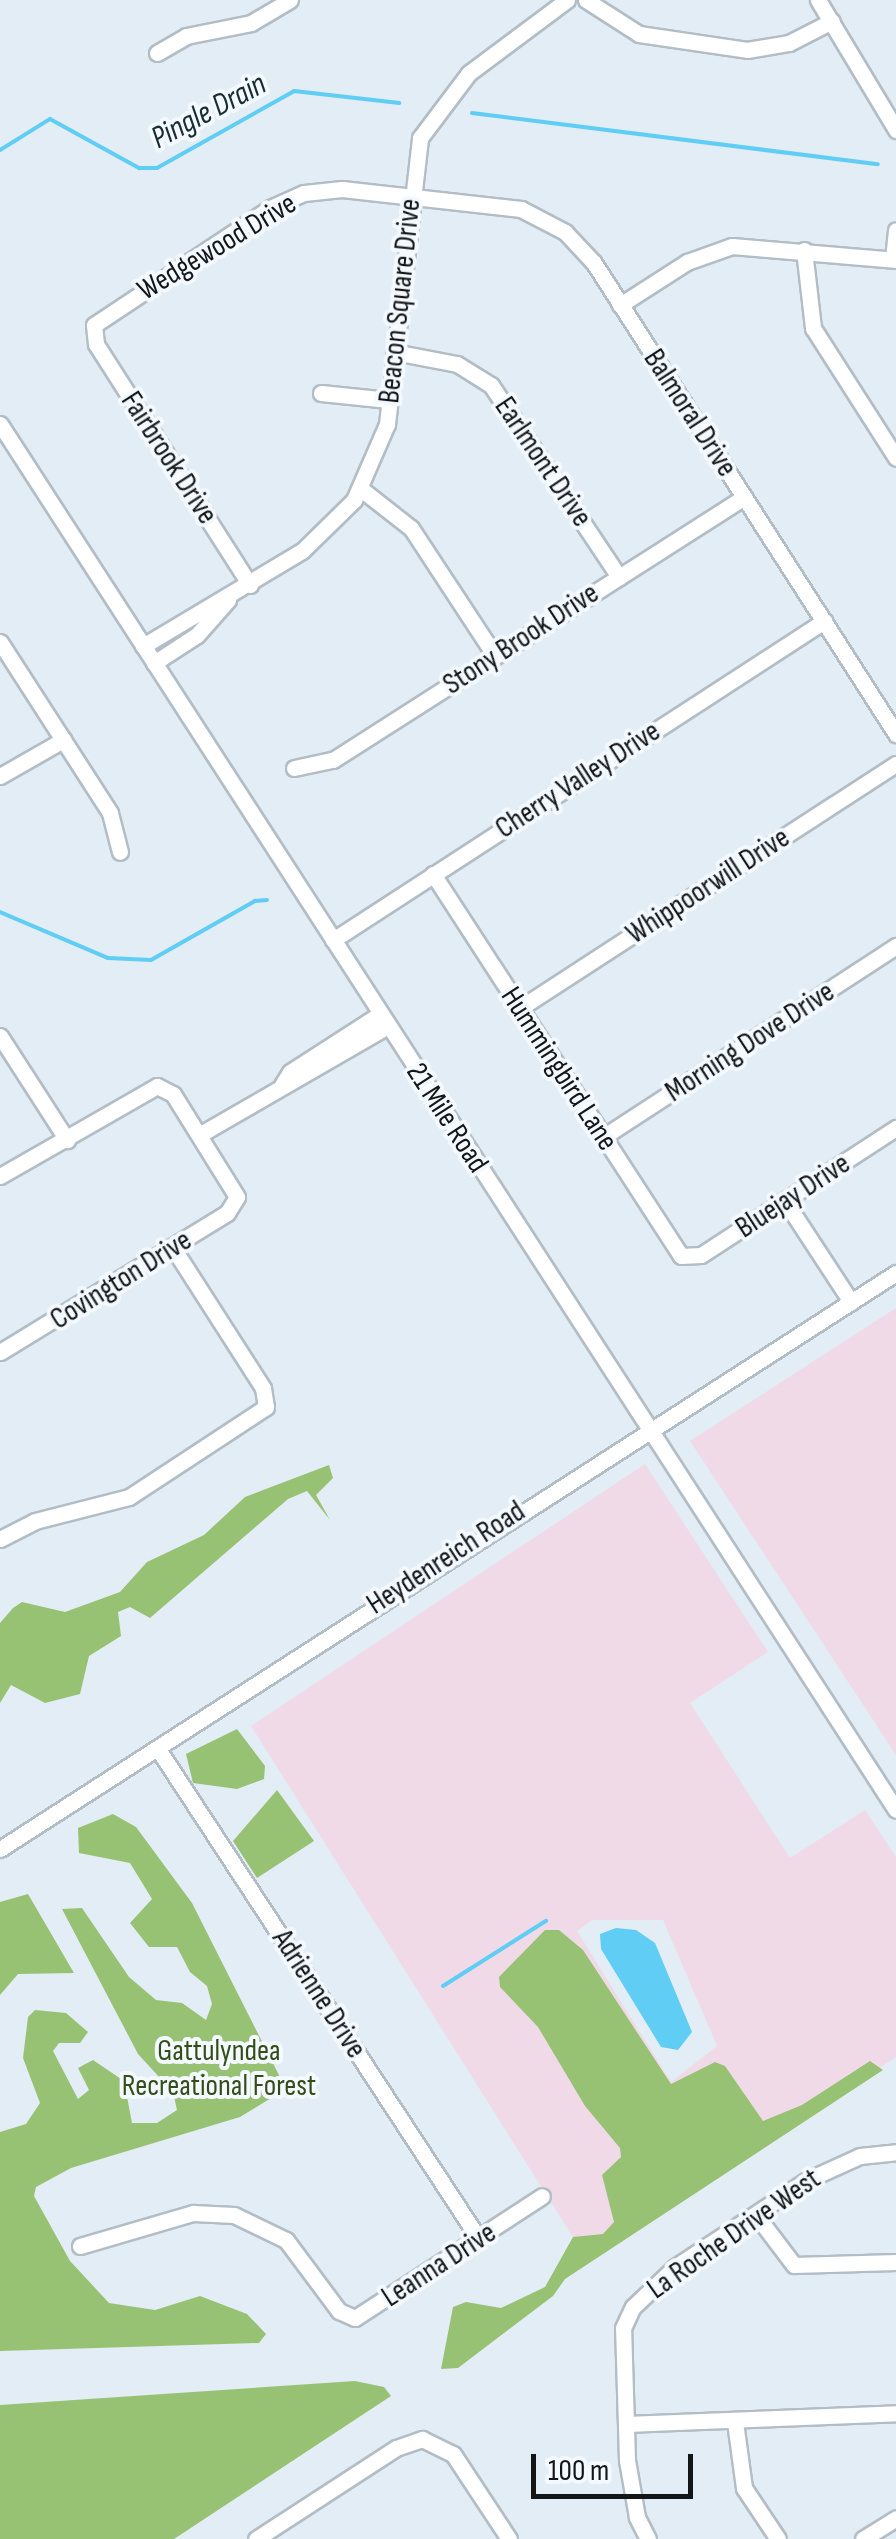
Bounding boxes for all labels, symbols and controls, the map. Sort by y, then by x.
water label: Pingle Drain [145,66,273,158]
street label: Wedgewood Drive [131,186,303,308]
street label: Beacon Square Drive [371,197,429,405]
street label: Balmoral Drive [636,343,744,483]
street label: Fairbrook Drive [113,385,225,531]
street label: Earlmont Drive [486,390,600,534]
street label: Stony Brook Drive [436,575,606,703]
street label: Cherry Valley Drive [489,713,667,847]
street label: Whippoorwill Drive [620,820,796,952]
street label: Morning Dove Drive [659,974,841,1110]
street label: Hummingbird Lane [493,980,625,1158]
street label: 21 Mile Road [398,1056,496,1180]
street label: Bluejay Drive [729,1146,857,1246]
street label: Covington Drive [44,1222,198,1338]
street label: Heydenreich Road [360,1494,532,1622]
street label: Adrienne Drive [264,1923,374,2065]
park label: Gattulyndea Recreational Forest [122,2033,316,2104]
street label: La Roche Drive West [640,2161,828,2307]
street label: Leanna Drive [375,2215,503,2315]
scale bar [536,2434,698,2496]
text: 100 m [548,2453,609,2489]

